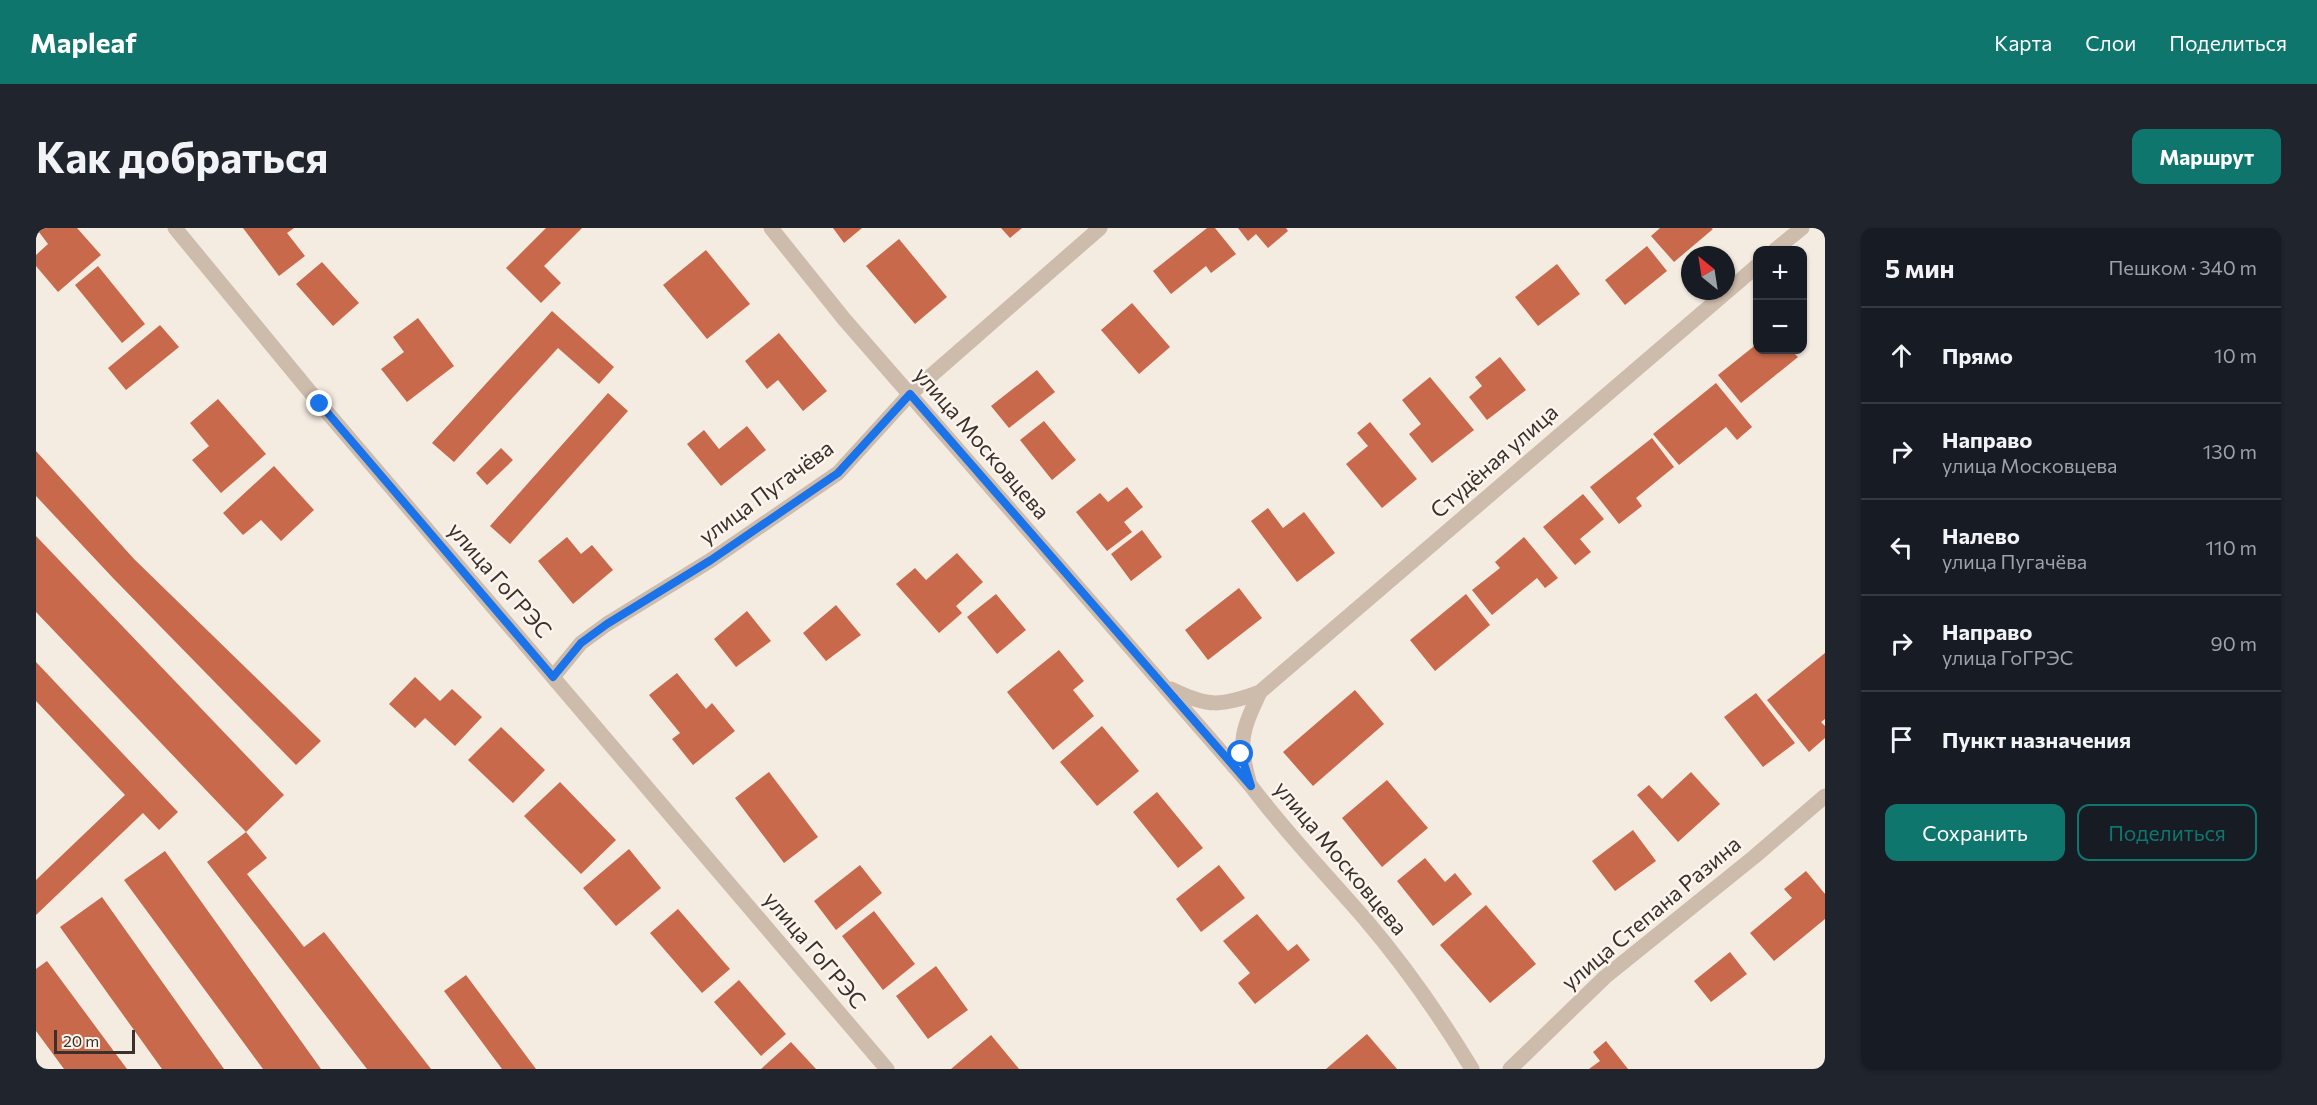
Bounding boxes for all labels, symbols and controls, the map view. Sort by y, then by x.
text: Mapleaf [30,25,137,59]
text: Карта [1994,30,2052,55]
text: Слои [2085,30,2136,55]
text: Поделиться [2169,30,2287,55]
button: Маршрут [2132,129,2281,184]
text: Как добраться [36,130,328,182]
north arrow [1681,246,1735,300]
map controls [1753,246,1807,354]
button: + [1753,246,1807,300]
text: 5 мин [1885,252,1955,283]
text: Пешком · 340 m [2108,255,2257,279]
button: − [1753,300,1807,354]
icon: ahead [1885,339,1918,372]
text: Прямо [1942,342,2013,369]
text: 10 m [2214,343,2257,367]
street label: улица Московцева [909,361,1056,524]
route end [306,390,332,416]
street label: Студёная улица [1424,398,1563,523]
text: Направо [1942,426,2032,453]
street label: улица Пугачёва [693,434,838,549]
icon: right [1885,435,1918,468]
text: 130 m [2203,439,2257,463]
text: улица Московцева [1942,453,2117,477]
street label: улица ГоГРЭС [443,516,558,643]
text: Налево [1942,522,2020,549]
icon: left [1885,531,1918,564]
text: 110 m [2206,535,2257,559]
text: улица Пугачёва [1942,549,2087,573]
text: Направо [1942,618,2032,645]
icon: right [1885,627,1918,660]
text: 90 m [2211,631,2257,655]
text: улица ГоГРЭС [1942,645,2074,669]
icon: arrive [1885,723,1918,756]
text: Пункт назначения [1942,726,2131,753]
route start [1227,740,1253,766]
street label: улица Московцева [1269,775,1414,940]
button: Сохранить [1885,804,2065,861]
button: Поделиться [2077,804,2257,861]
street label: улица Степана Разина [1556,830,1746,995]
street label: улица ГоГРЭС [759,886,872,1014]
scale bar [54,1027,135,1054]
text: 20 m [63,1031,99,1050]

